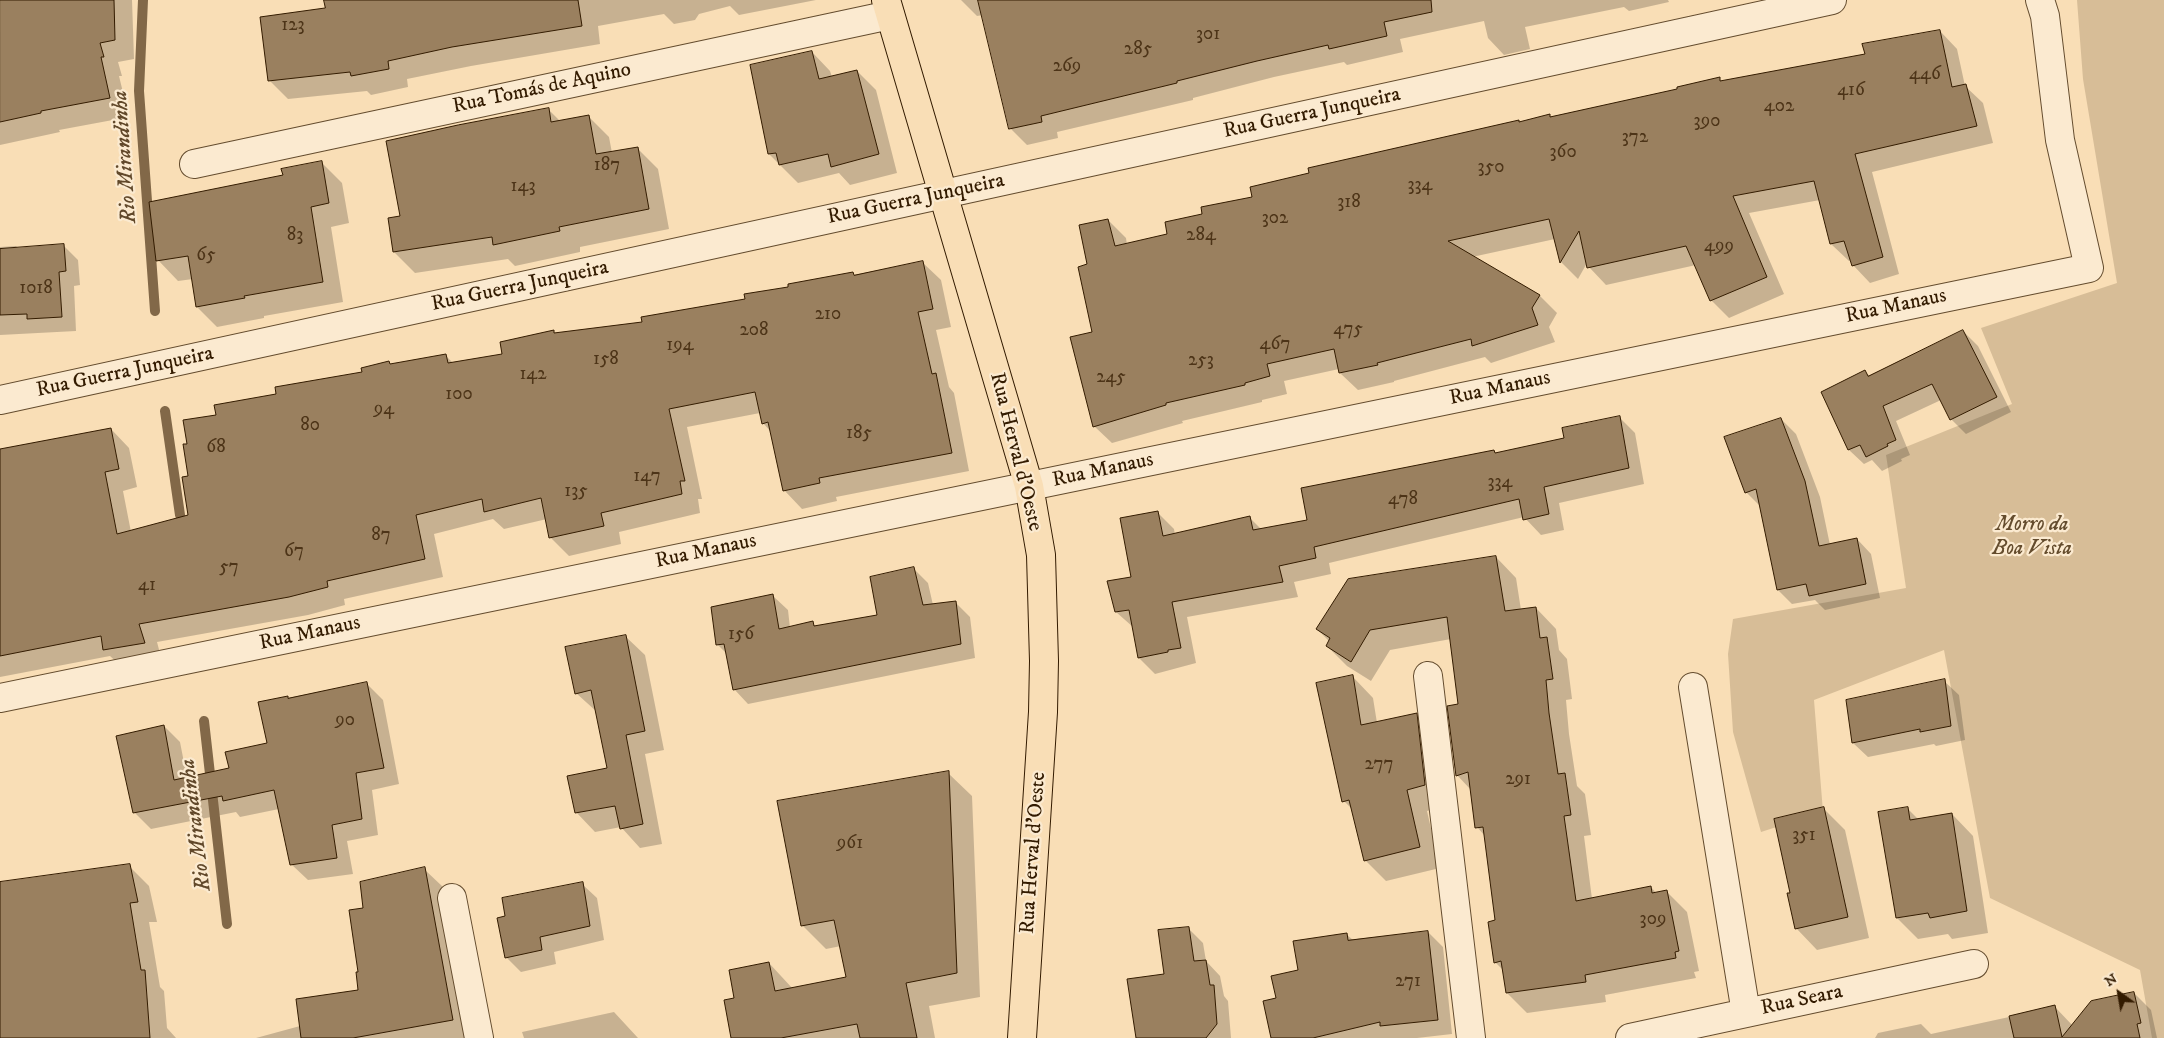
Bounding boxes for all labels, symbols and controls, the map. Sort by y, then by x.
house number: 123 [281,15,305,37]
house number: 301 [1196,24,1220,46]
house number: 285 [1124,39,1152,61]
house number: 269 [1053,56,1081,78]
street label: Rua Tomás de Aquino [451,58,633,120]
house number: 446 [1909,64,1941,86]
house number: 416 [1837,80,1865,102]
street label: Rua Guerra Junqueira [1221,83,1403,145]
water label: Rio Mirandinha [108,90,144,224]
house number: 402 [1764,96,1794,118]
house number: 390 [1694,111,1720,133]
house number: 372 [1622,127,1648,149]
house number: 360 [1549,142,1577,164]
house number: 187 [594,155,620,177]
house number: 350 [1478,157,1504,179]
street label: Rua Guerra Junqueira [825,169,1007,231]
house number: 334 [1407,175,1433,197]
house number: 143 [510,176,536,198]
house number: 318 [1337,192,1361,214]
house number: 302 [1262,208,1288,230]
house number: 83 [287,225,303,247]
house number: 284 [1186,225,1216,247]
house number: 499 [1704,236,1734,258]
house number: 65 [196,245,216,267]
street label: Rua Guerra Junqueira [429,256,611,318]
house number: 1018 [19,278,53,300]
street label: Rua Manaus [1843,284,1949,330]
house number: 210 [815,304,841,326]
house number: 475 [1333,319,1363,341]
house number: 208 [739,320,769,342]
house number: 467 [1260,334,1290,356]
house number: 194 [666,335,694,357]
street label: Rua Guerra Junqueira [34,342,216,404]
house number: 158 [593,349,619,371]
house number: 253 [1188,350,1214,372]
house number: 142 [519,364,547,386]
street label: Rua Manaus [1447,366,1553,412]
house number: 245 [1096,367,1126,389]
street label: Rua Herval d'Oeste [983,370,1047,534]
house number: 100 [445,384,473,406]
house number: 94 [374,399,394,421]
house number: 80 [300,415,320,437]
house number: 185 [846,423,872,445]
house number: 68 [206,437,226,459]
street label: Rua Manaus [1050,448,1156,494]
house number: 147 [633,466,661,488]
house number: 334 [1487,472,1513,494]
house number: 135 [564,481,588,503]
house number: 478 [1388,489,1418,511]
park label: Morro da Boa Vista [1992,513,2072,563]
house number: 87 [371,525,391,547]
street label: Rua Manaus [653,529,759,575]
house number: 67 [284,541,304,563]
house number: 57 [219,557,239,579]
house number: 41 [138,575,156,597]
street label: Rua Manaus [257,611,363,657]
house number: 156 [728,624,754,646]
house number: 90 [335,710,355,732]
house number: 277 [1365,754,1393,776]
water label: Rio Mirandinha [176,757,218,893]
house number: 291 [1505,769,1531,791]
street label: Rua Herval d'Oeste [1016,771,1052,935]
house number: 351 [1792,825,1816,847]
house number: 961 [837,833,863,855]
house number: 309 [1640,909,1666,931]
north arrow [2094,968,2144,1018]
text: N [2101,970,2121,991]
house number: 271 [1395,971,1421,993]
street label: Rua Seara [1759,980,1845,1022]

